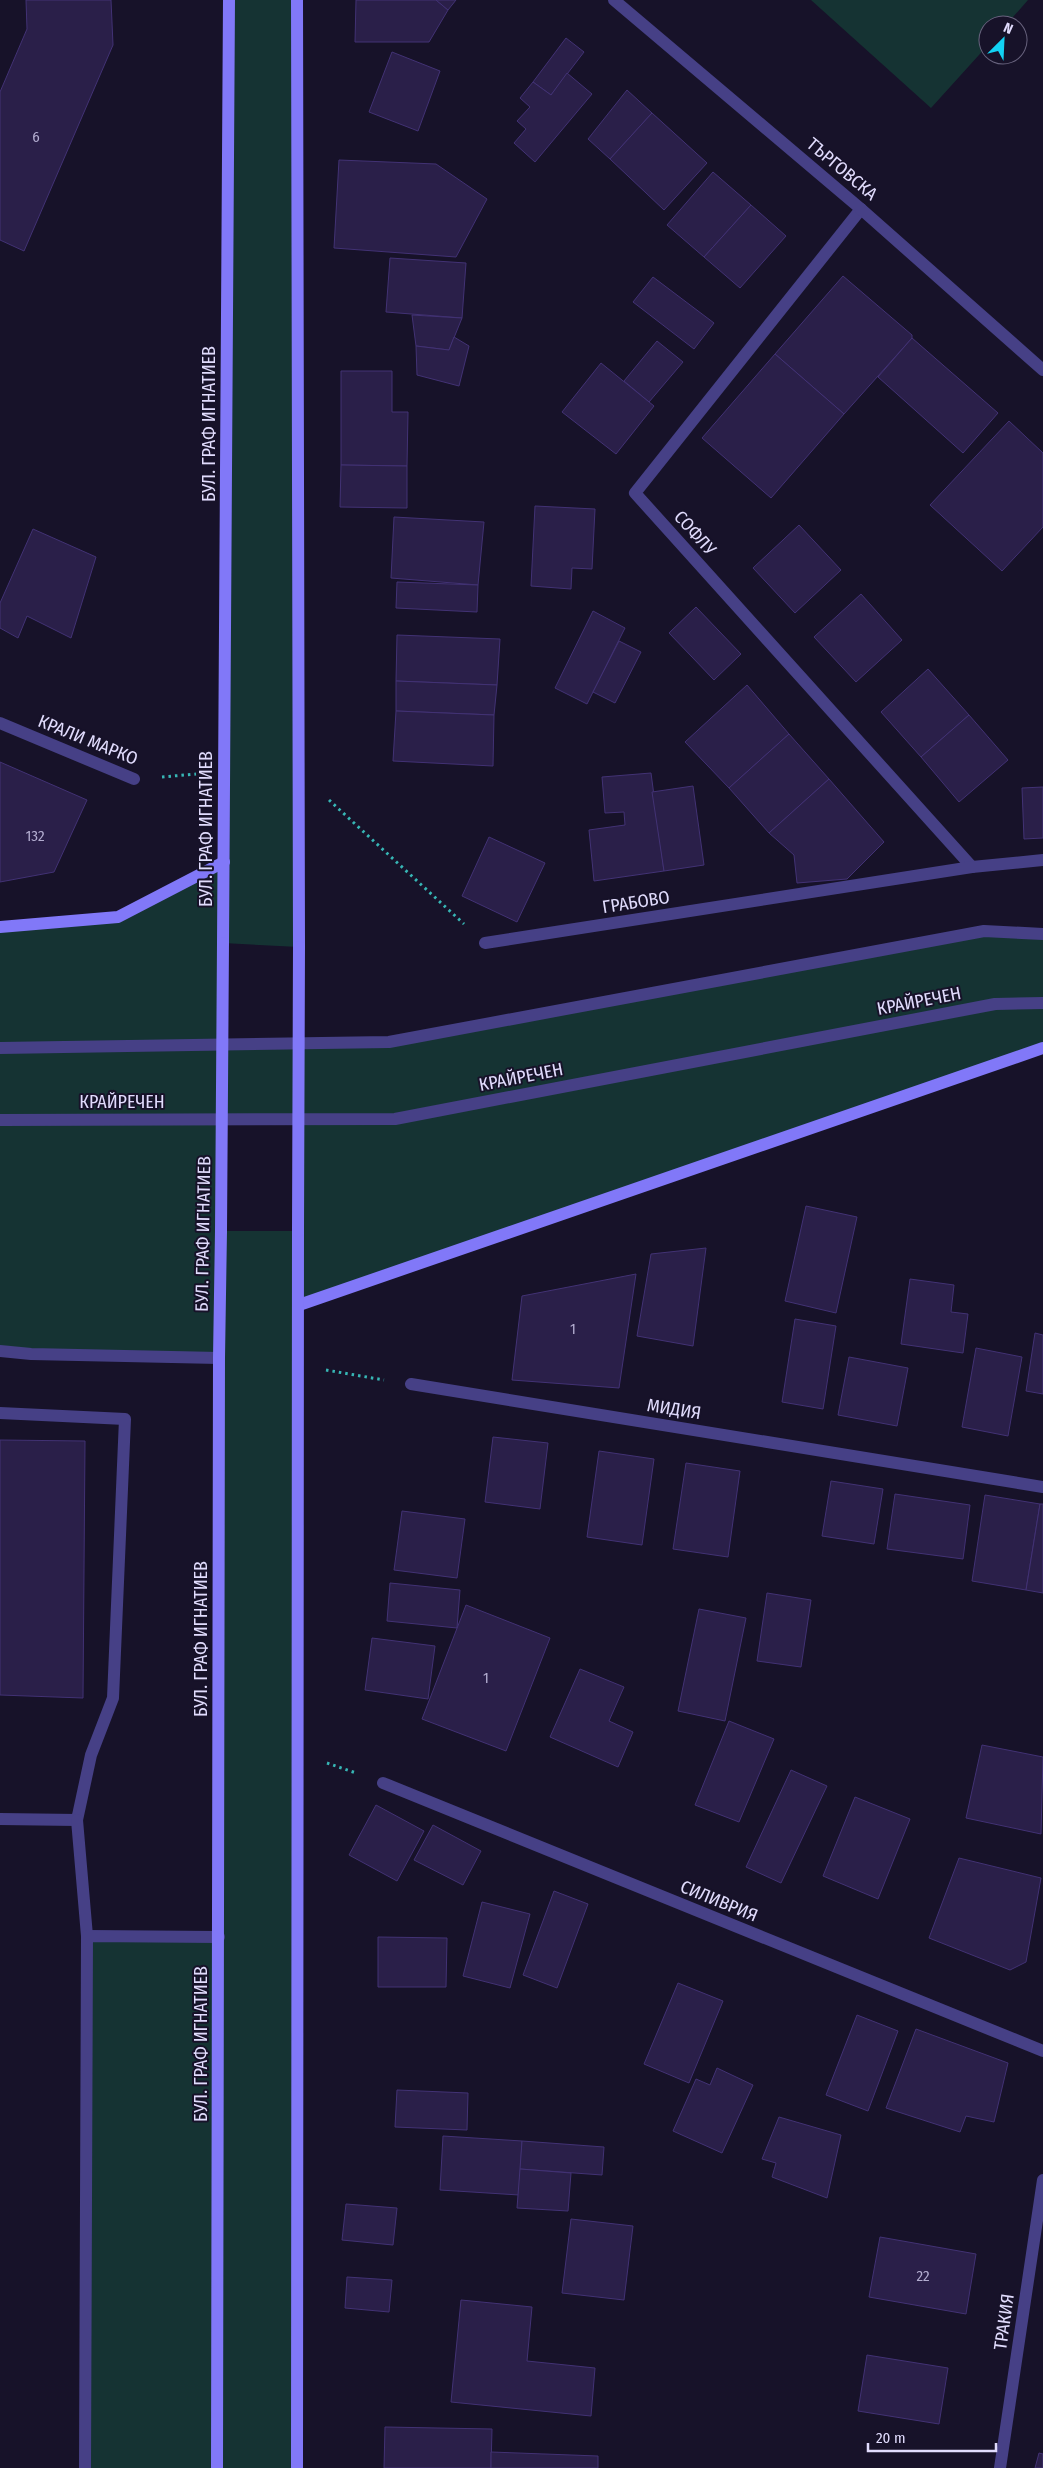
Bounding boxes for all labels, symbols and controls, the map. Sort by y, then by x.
north arrow [978,15,1028,65]
text: N [1001,19,1015,38]
house number: 6 [32,128,40,146]
street label: ТЪРГОВСКА [802,133,882,205]
street label: БУЛ. ГРАФ ИГНАТИЕВ [198,346,220,502]
street label: СОФЛУ [669,506,721,560]
street label: КРАЛИ МАРКО [35,710,141,770]
street label: БУЛ. ГРАФ ИГНАТИЕВ [195,751,217,907]
house number: 132 [25,827,45,845]
street label: ГРАБОВО [601,886,671,918]
street label: КРАЙРЕЧЕН [875,982,963,1020]
street label: КРАЙРЕЧЕН [477,1058,565,1096]
street label: КРАЙРЕЧЕН [79,1091,165,1113]
street label: БУЛ. ГРАФ ИГНАТИЕВ [191,1156,215,1312]
house number: 1 [570,1320,576,1338]
street label: МИДИЯ [645,1394,703,1424]
street label: БУЛ. ГРАФ ИГНАТИЕВ [190,1561,212,1717]
house number: 1 [483,1669,489,1687]
street label: СИЛИВРИЯ [677,1876,761,1926]
street label: БУЛ. ГРАФ ИГНАТИЕВ [190,1966,212,2122]
house number: 22 [916,2267,930,2285]
street label: ТРАКИЯ [989,2292,1019,2352]
scale bar [868,2420,996,2452]
text: 20 m [876,2429,906,2447]

